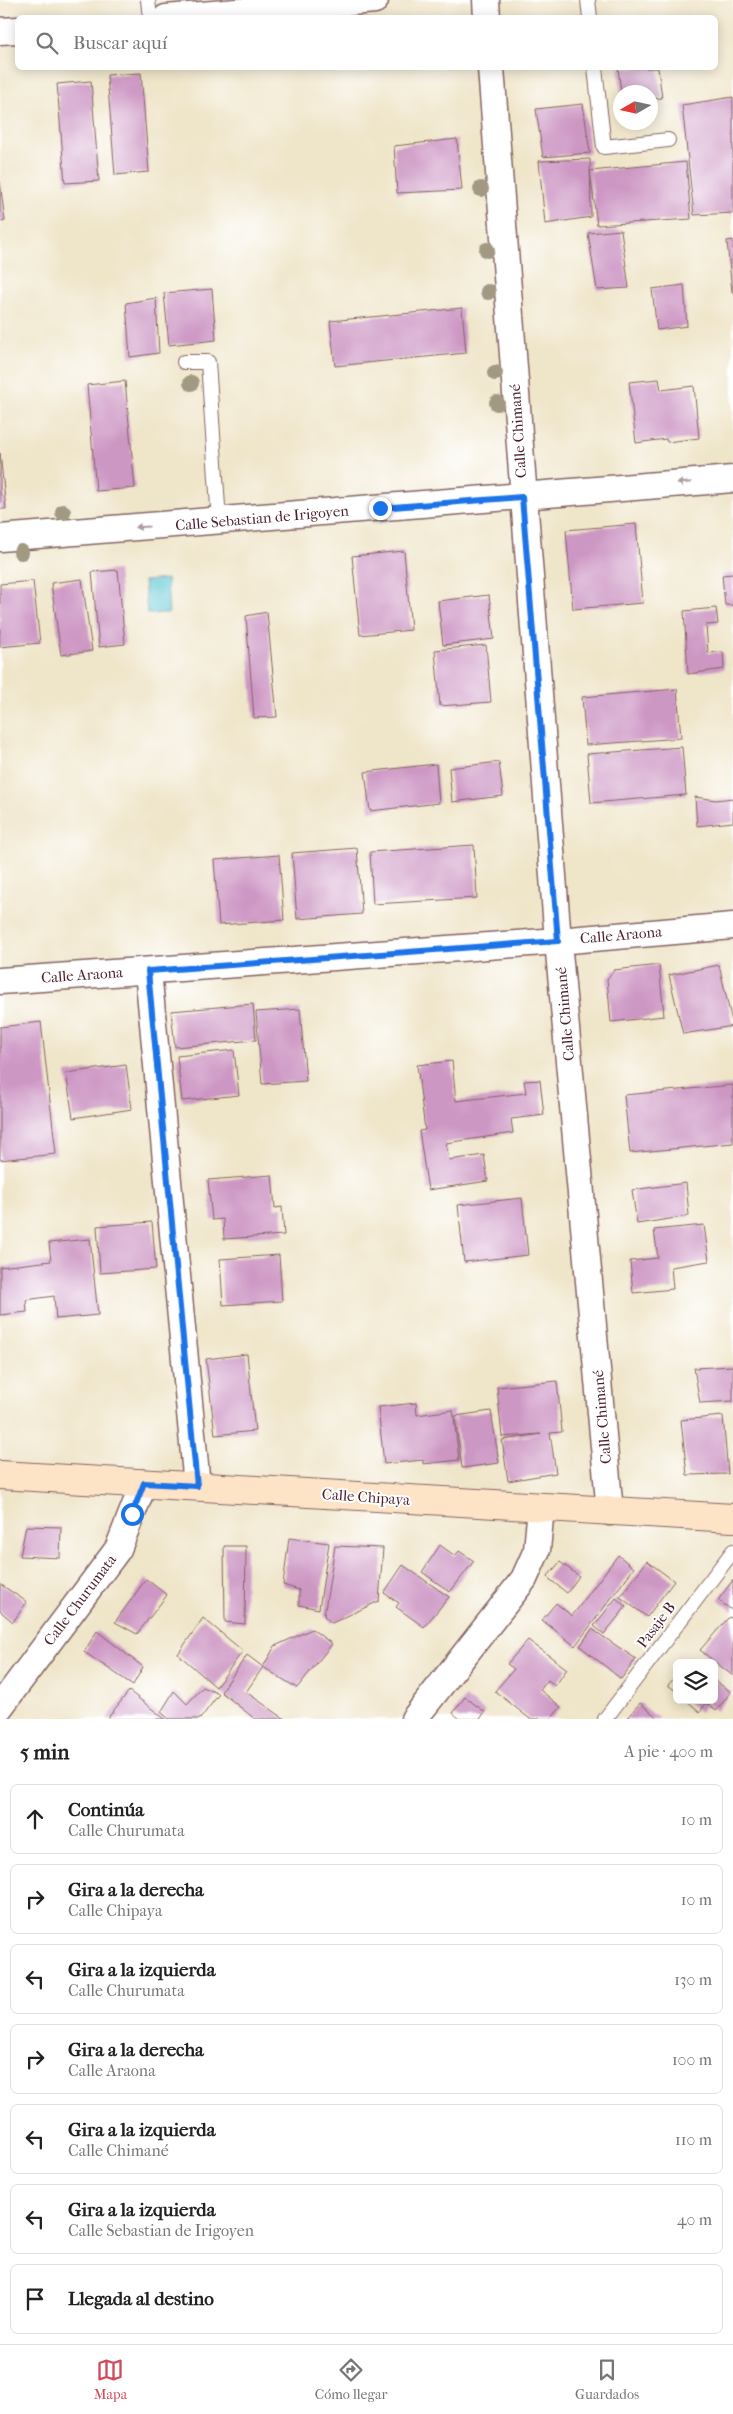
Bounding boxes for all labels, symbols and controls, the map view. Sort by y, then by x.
search box [15,15,718,70]
icon: search [33,29,61,57]
text: Buscar aquí [73,32,167,54]
north arrow [613,85,658,130]
street label: Calle Chimané [506,383,530,479]
one-way arrow [676,479,692,487]
route end [369,497,392,520]
street label: Calle Sebastian de Irigoyen [174,501,350,535]
one-way arrow [134,523,150,531]
street label: Calle Araona [579,922,664,948]
street label: Calle Araona [40,963,125,987]
street label: Calle Chimané [552,966,578,1062]
street label: Calle Chimané [589,1369,615,1465]
street label: Calle Chipaya [321,1485,412,1509]
route start [121,1503,144,1526]
street label: Calle Churumata [40,1550,121,1649]
street label: Pasaje B [633,1599,679,1651]
map controls [673,1659,718,1704]
button: layers [673,1659,718,1704]
text: 5 min [20,1740,69,1764]
text: A pie · 400 m [624,1742,713,1761]
text: Continúa [68,1799,144,1821]
icon: ahead [21,1805,49,1833]
text: 10 m [681,1810,712,1829]
text: Calle Churumata [68,1821,185,1840]
text: Gira a la derecha [68,1879,204,1901]
icon: right [21,1885,49,1913]
text: 10 m [681,1890,712,1909]
text: Calle Chipaya [68,1901,162,1920]
text: Gira a la izquierda [68,1959,215,1981]
icon: left [21,1965,49,1993]
text: 130 m [674,1970,712,1989]
text: Calle Churumata [68,1981,185,2000]
text: Gira a la derecha [68,2039,204,2061]
icon: right [21,2045,49,2073]
text: 100 m [672,2050,712,2069]
text: Calle Araona [68,2061,156,2080]
text: Gira a la izquierda [68,2119,215,2141]
icon: left [21,2125,49,2153]
text: 110 m [675,2130,712,2149]
text: Calle Chimané [68,2141,169,2160]
text: Gira a la izquierda [68,2199,215,2221]
icon: left [21,2205,49,2233]
text: 40 m [677,2210,712,2229]
text: Calle Sebastian de Irigoyen [68,2221,254,2240]
icon: arrive [21,2285,49,2313]
text: Llegada al destino [68,2288,214,2310]
tab: Mapa [94,2356,127,2403]
tab: Cómo llegar [315,2356,387,2403]
tab: Guardados [575,2356,639,2403]

